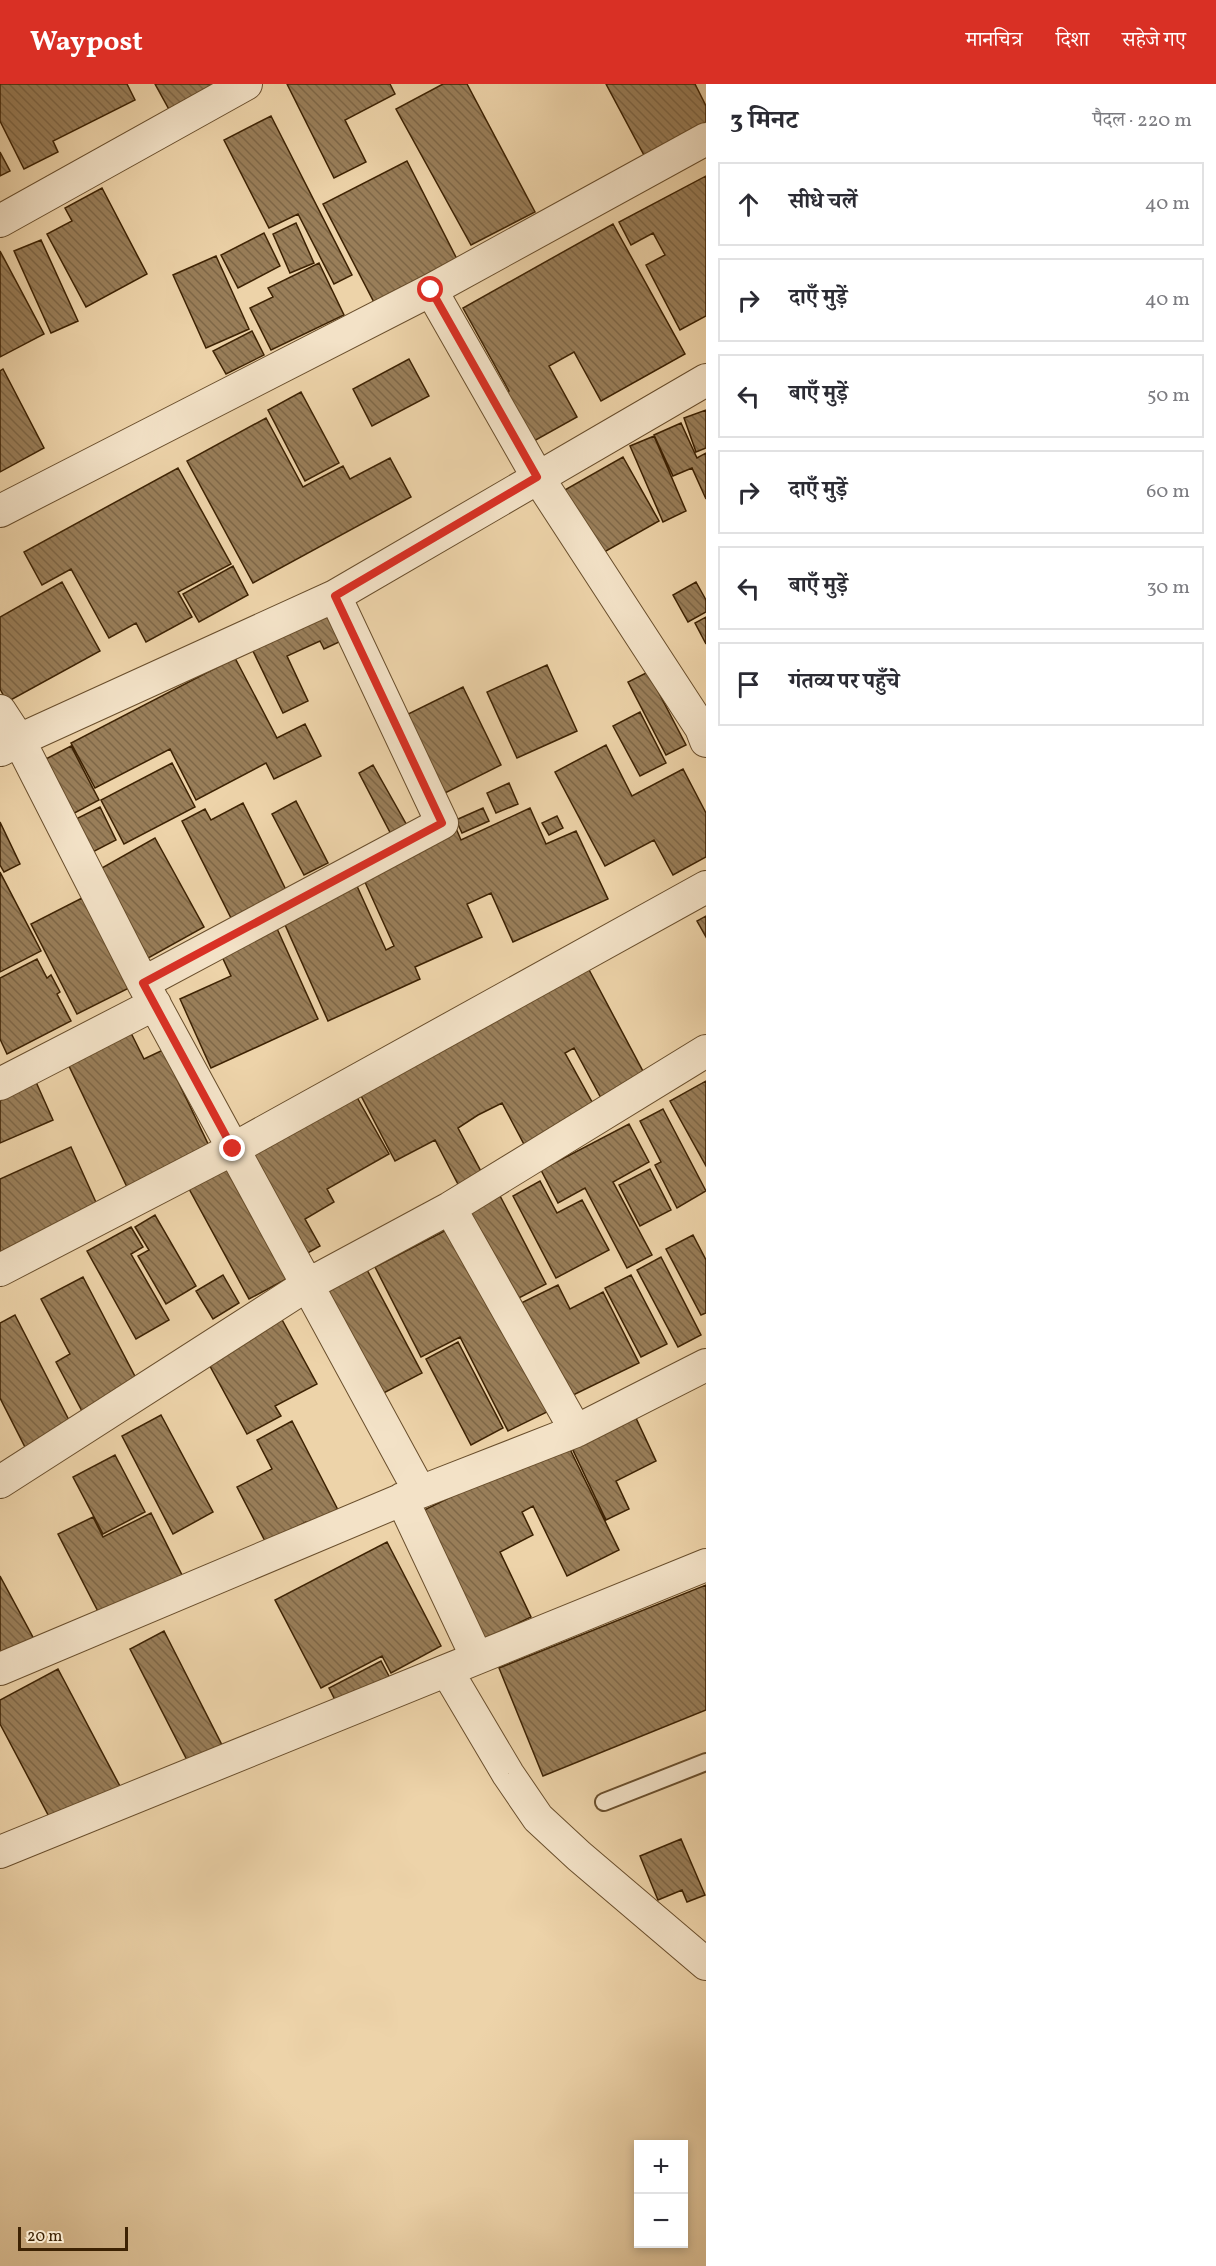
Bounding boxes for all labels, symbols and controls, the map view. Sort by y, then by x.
text: Waypost [30,23,143,62]
text: मानचित्र [966,26,1023,55]
text: दिशा [1056,26,1089,55]
text: सहेजे गए [1122,26,1186,55]
text: 3 मिनट [730,103,798,139]
text: पैदल · 220 m [1092,107,1192,135]
text: सीधे चलें [789,187,857,218]
icon: ahead [732,188,765,221]
text: 40 m [1145,190,1190,218]
route start [417,276,443,302]
text: दाएँ मुड़ें [789,283,847,314]
icon: right [732,284,765,317]
text: 40 m [1145,286,1190,314]
text: बाएँ मुड़ें [789,379,848,410]
icon: left [732,380,765,413]
text: 50 m [1147,382,1190,410]
text: दाएँ मुड़ें [789,475,847,506]
icon: right [732,476,765,509]
text: 60 m [1146,478,1190,506]
text: बाएँ मुड़ें [789,571,848,602]
icon: left [732,572,765,605]
text: 30 m [1146,574,1190,602]
text: गंतव्य पर पहुँचे [789,667,900,698]
icon: arrive [732,668,765,701]
route end [219,1135,245,1161]
map controls [634,2140,688,2248]
button: + [634,2140,688,2194]
button: − [634,2194,688,2248]
scale bar [18,2224,128,2252]
text: 20 m [27,2226,62,2248]

